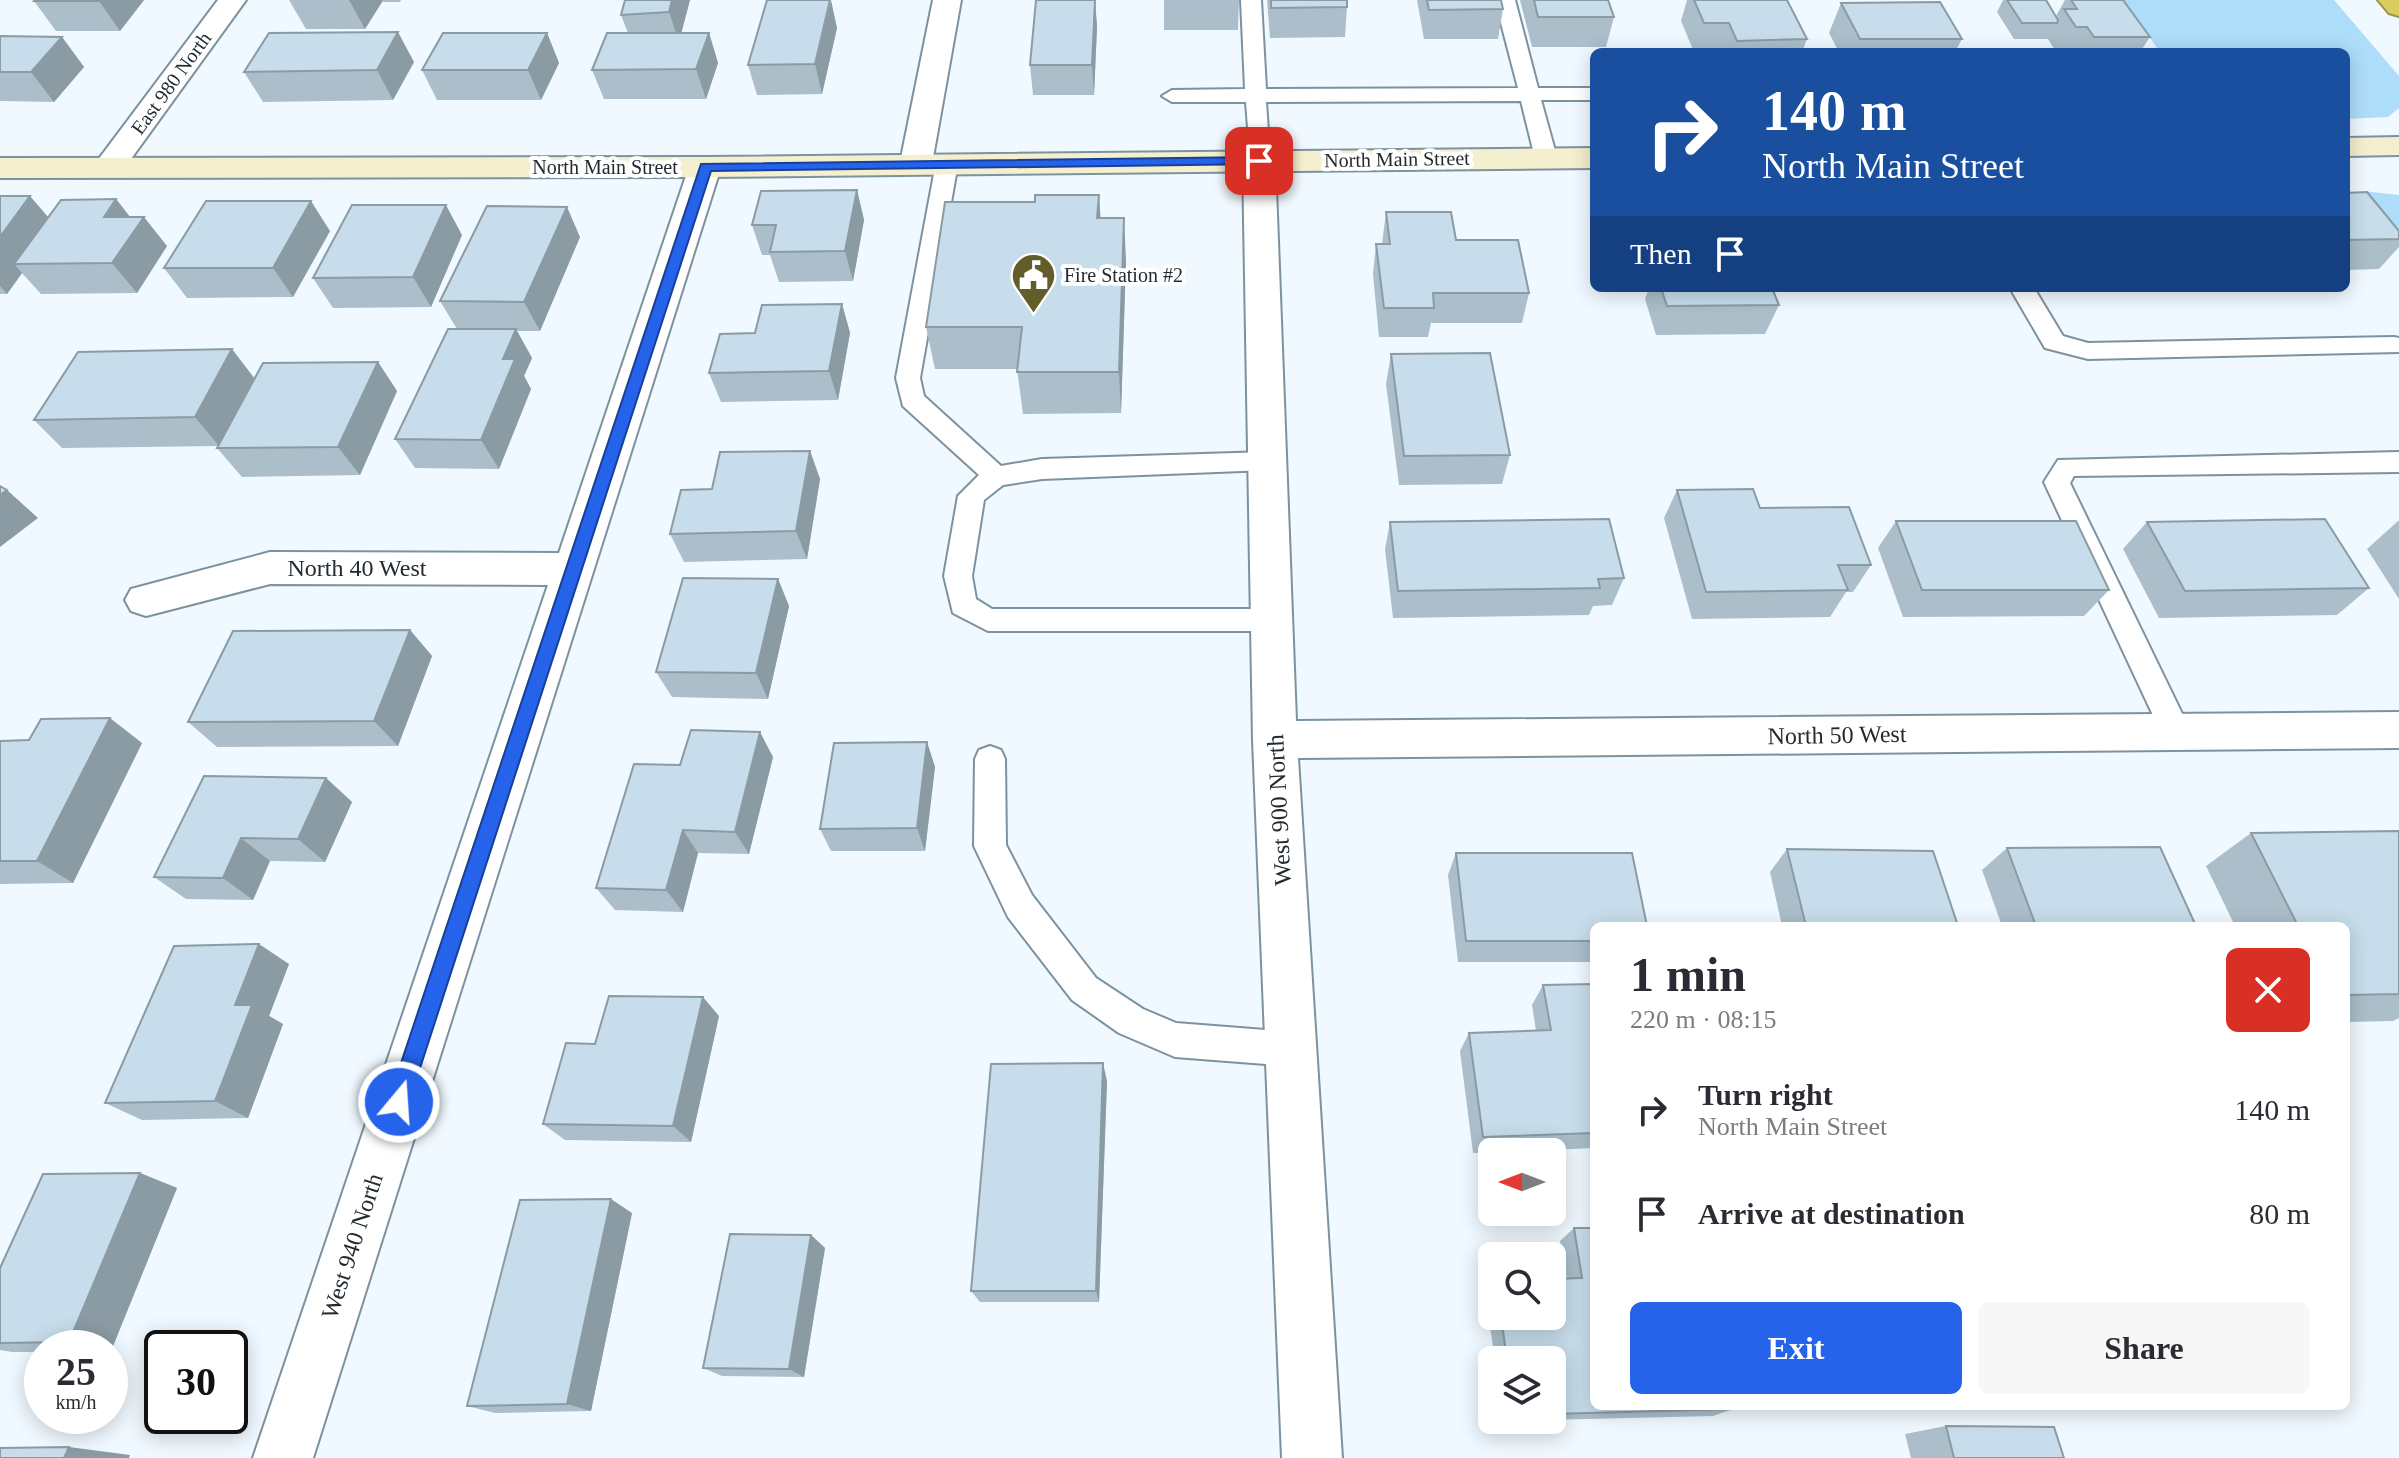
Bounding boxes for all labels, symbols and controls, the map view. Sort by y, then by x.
street label: East 980 North [127,28,215,138]
icon: right [1630,80,1734,184]
text: 140 m [1762,80,1907,142]
pin [1225,127,1293,195]
icon: arrive [1237,139,1281,183]
text: North Main Street [1762,146,2024,186]
street label: North Main Street [1324,147,1470,171]
street label: North Main Street [532,156,678,178]
icon: arrive [1708,232,1752,276]
text: Then [1630,237,1692,270]
public building icon: Fire Station #2 [1009,251,1057,314]
place label: Fire Station #2 [1064,264,1183,286]
street label: North 40 West [288,555,427,581]
street label: North 50 West [1767,721,1907,749]
street label: West 900 North [1262,734,1296,886]
text: 1 min [1630,948,1746,1001]
button: close [2226,948,2310,1032]
text: 220 m · 08:15 [1630,1005,1777,1034]
position arrow [357,1060,441,1144]
text: Turn right [1698,1078,1833,1111]
icon: right [1630,1088,1674,1132]
text: 140 m [2234,1093,2310,1126]
text: North Main Street [1698,1112,1887,1141]
north arrow [1478,1138,1566,1226]
map controls [1478,1138,1566,1434]
street label: West 940 North [316,1170,388,1322]
icon: arrive [1630,1192,1674,1236]
text: Arrive at destination [1698,1197,1965,1230]
text: 80 m [2249,1197,2310,1230]
button: search [1478,1242,1566,1330]
button: Exit [1630,1302,1962,1394]
button: Share [1978,1302,2310,1394]
speed limit sign: 30 [144,1330,248,1434]
button: layers [1478,1346,1566,1434]
text: 25 [56,1349,96,1394]
text: km/h [55,1391,97,1413]

